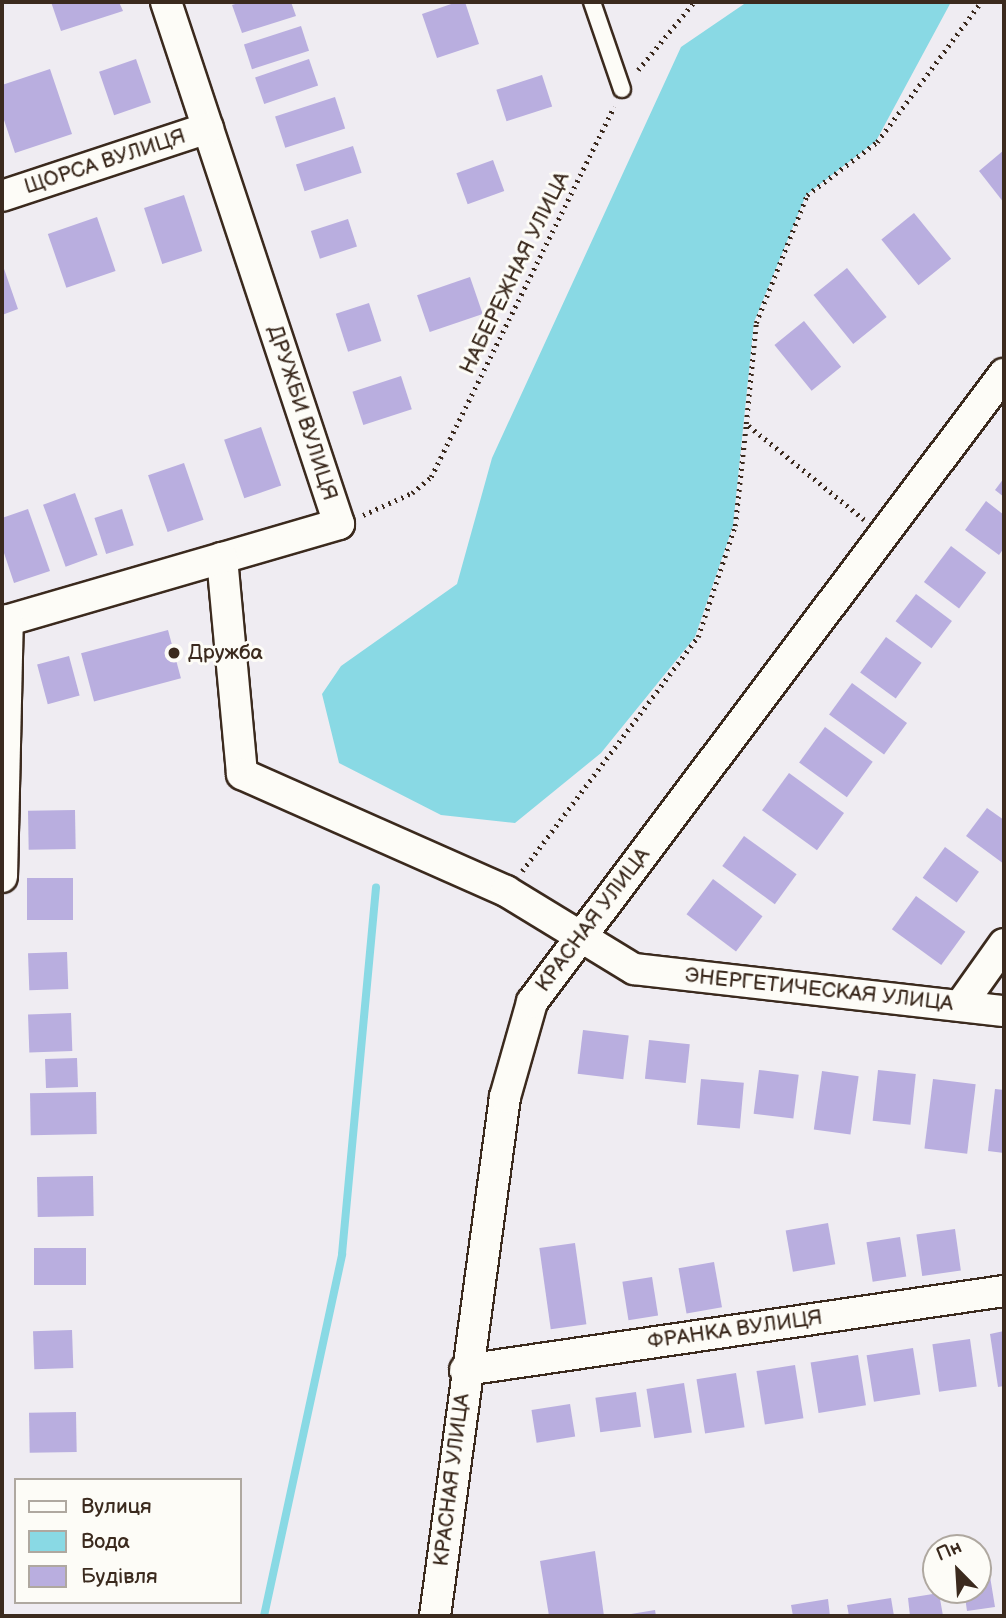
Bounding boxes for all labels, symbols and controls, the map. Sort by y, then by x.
street label: ЩОРСА ВУЛИЦЯ [21,124,189,200]
street label: НАБЕРЕЖНАЯ УЛИЦА [455,168,575,378]
street label: ДРУЖБИ ВУЛИЦЯ [262,322,342,504]
place label: Дружба [188,640,263,666]
marker: Дружба [166,645,182,661]
street label: КРАСНАЯ УЛИЦА [531,843,655,997]
street label: ЭНЕРГЕТИЧЕСКАЯ УЛИЦА [684,963,954,1017]
street label: ФРАНКА ВУЛИЦЯ [646,1305,824,1355]
street label: КРАСНАЯ УЛИЦА [429,1392,475,1568]
legend [14,1478,242,1604]
text: Вулиця [81,1494,152,1519]
text: Вода [81,1529,130,1554]
north arrow [922,1534,992,1604]
text: Пн [933,1536,965,1567]
text: Будівля [81,1564,158,1589]

